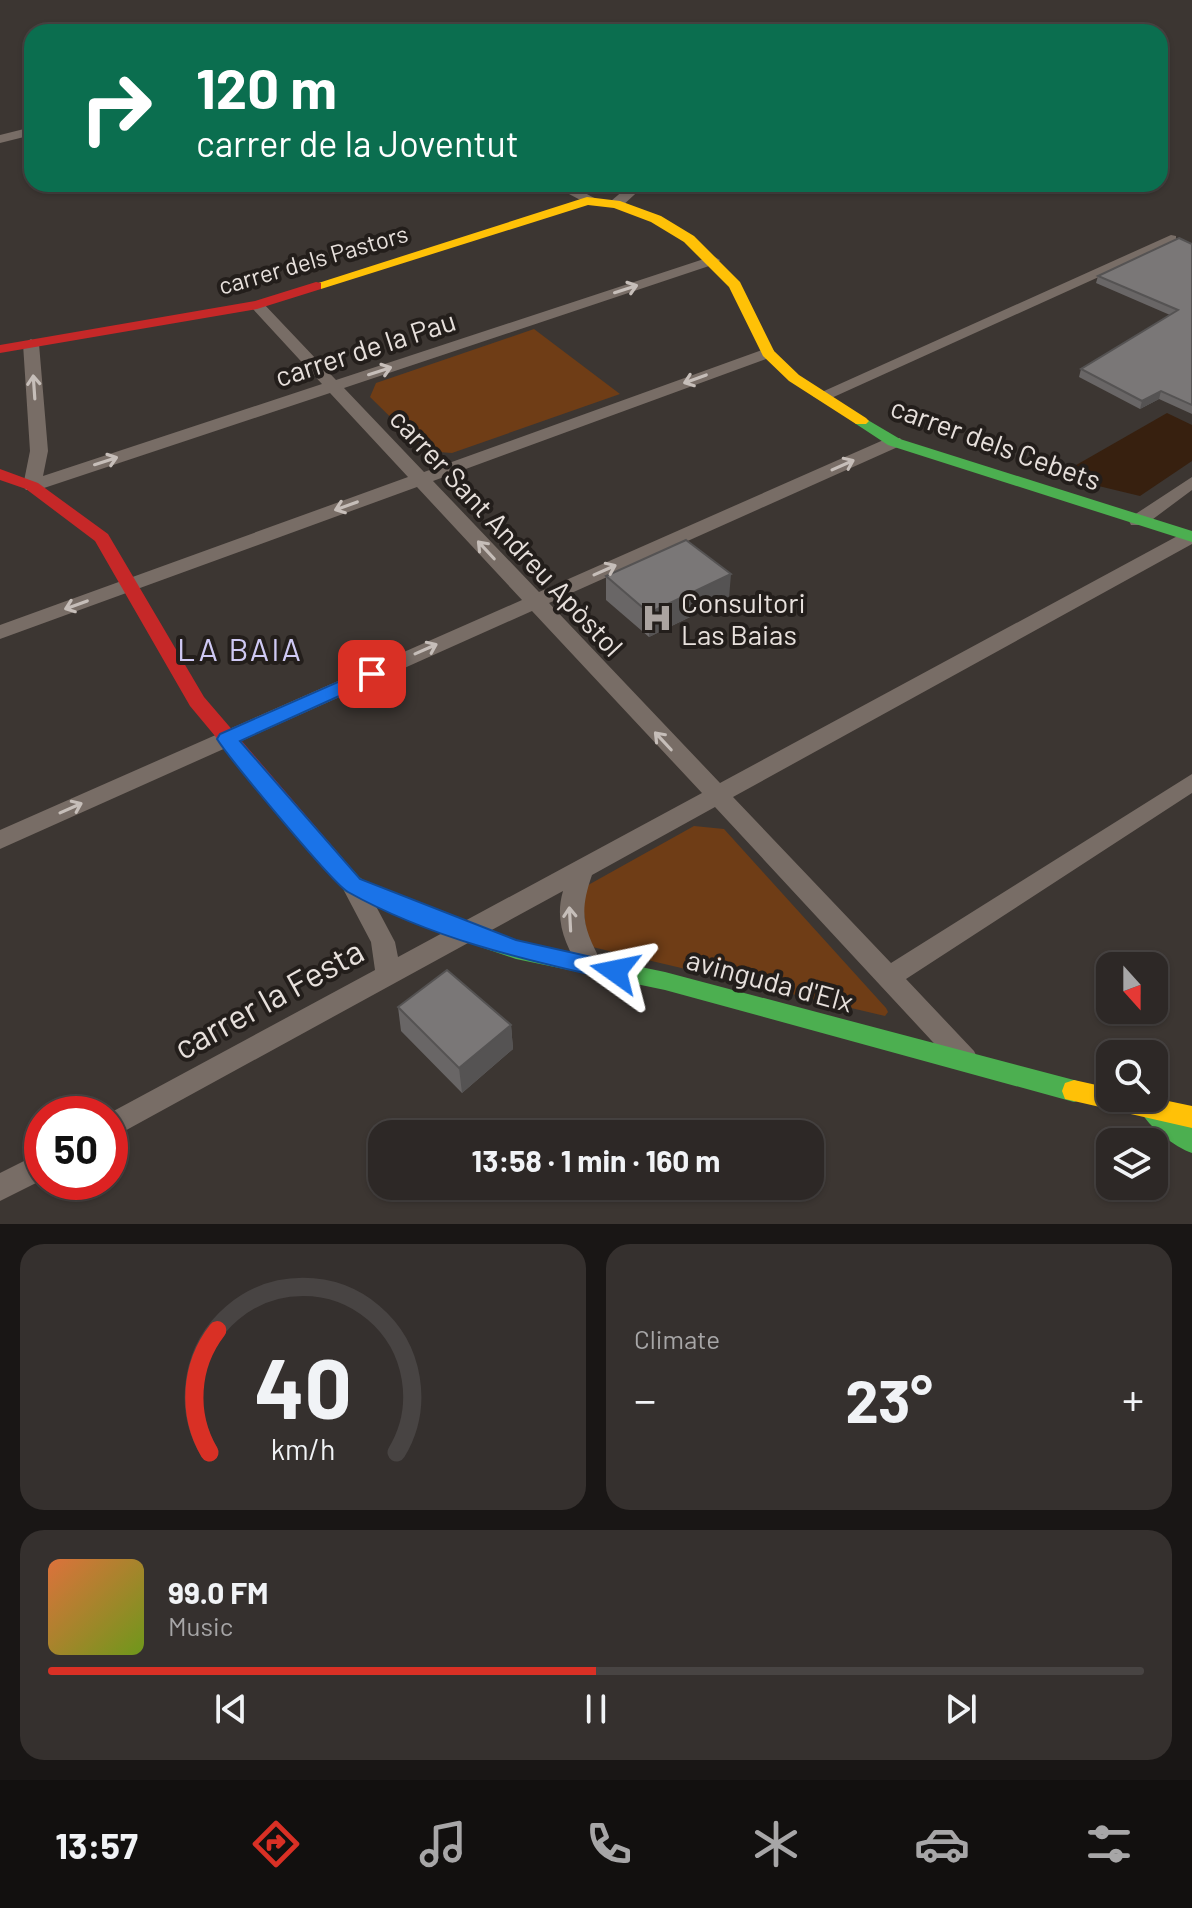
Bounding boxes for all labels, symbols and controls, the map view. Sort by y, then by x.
text: 120 m [196,53,337,120]
icon: right [64,56,168,160]
text: carrer de la Joventut [196,121,519,164]
street label: carrer dels Pastors [215,218,411,300]
one-way arrow [614,280,639,295]
street label: carrer de la Pau [270,303,460,393]
one-way arrow [367,362,392,377]
one-way arrow [682,373,707,388]
one-way arrow [26,374,41,401]
street label: carrer dels Cebets [886,389,1106,497]
street label: carrer Sant Andreu Apòstol [383,401,631,663]
one-way arrow [94,453,119,468]
one-way arrow [830,457,854,472]
one-way arrow [334,500,359,514]
one-way arrow [477,541,495,561]
one-way arrow [593,562,617,577]
place label: Consultori Las Baias [681,585,806,651]
one-way arrow [64,599,89,613]
hospital icon: Consultori Las Baias [640,601,674,635]
district label: LA BAIA [177,629,303,667]
pin [338,640,406,708]
one-way arrow [413,641,438,656]
icon: arrive [350,652,394,696]
one-way arrow [654,731,673,751]
one-way arrow [59,800,83,815]
one-way arrow [563,906,578,933]
street label: carrer la Festa [166,929,370,1067]
position arrow [573,929,657,1013]
street label: avinguda d'Elx [683,942,857,1018]
north arrow [1096,952,1168,1024]
map controls [1096,952,1168,1200]
button: search [1096,1040,1168,1112]
speed limit sign: 50 [24,1096,128,1200]
button: layers [1096,1128,1168,1200]
text: 13:58 · 1 min · 160 m [472,1142,720,1178]
text: Climate [634,1323,720,1354]
text: 40 [254,1336,352,1436]
text: 23° [845,1363,933,1435]
text: − [634,1372,656,1425]
text: + [1122,1372,1144,1425]
text: km/h [271,1431,335,1466]
text: 99.0 FM [168,1574,269,1610]
text: Music [168,1610,233,1641]
icon: previous [209,1687,253,1731]
icon: pause [574,1687,618,1731]
icon: next [939,1687,983,1731]
icon: directions [248,1816,304,1872]
icon: music [415,1816,471,1872]
icon: phone [581,1816,637,1872]
icon: climate [748,1816,804,1872]
icon: car [914,1816,970,1872]
icon: filters [1081,1816,1137,1872]
text: 13:57 [55,1823,138,1866]

